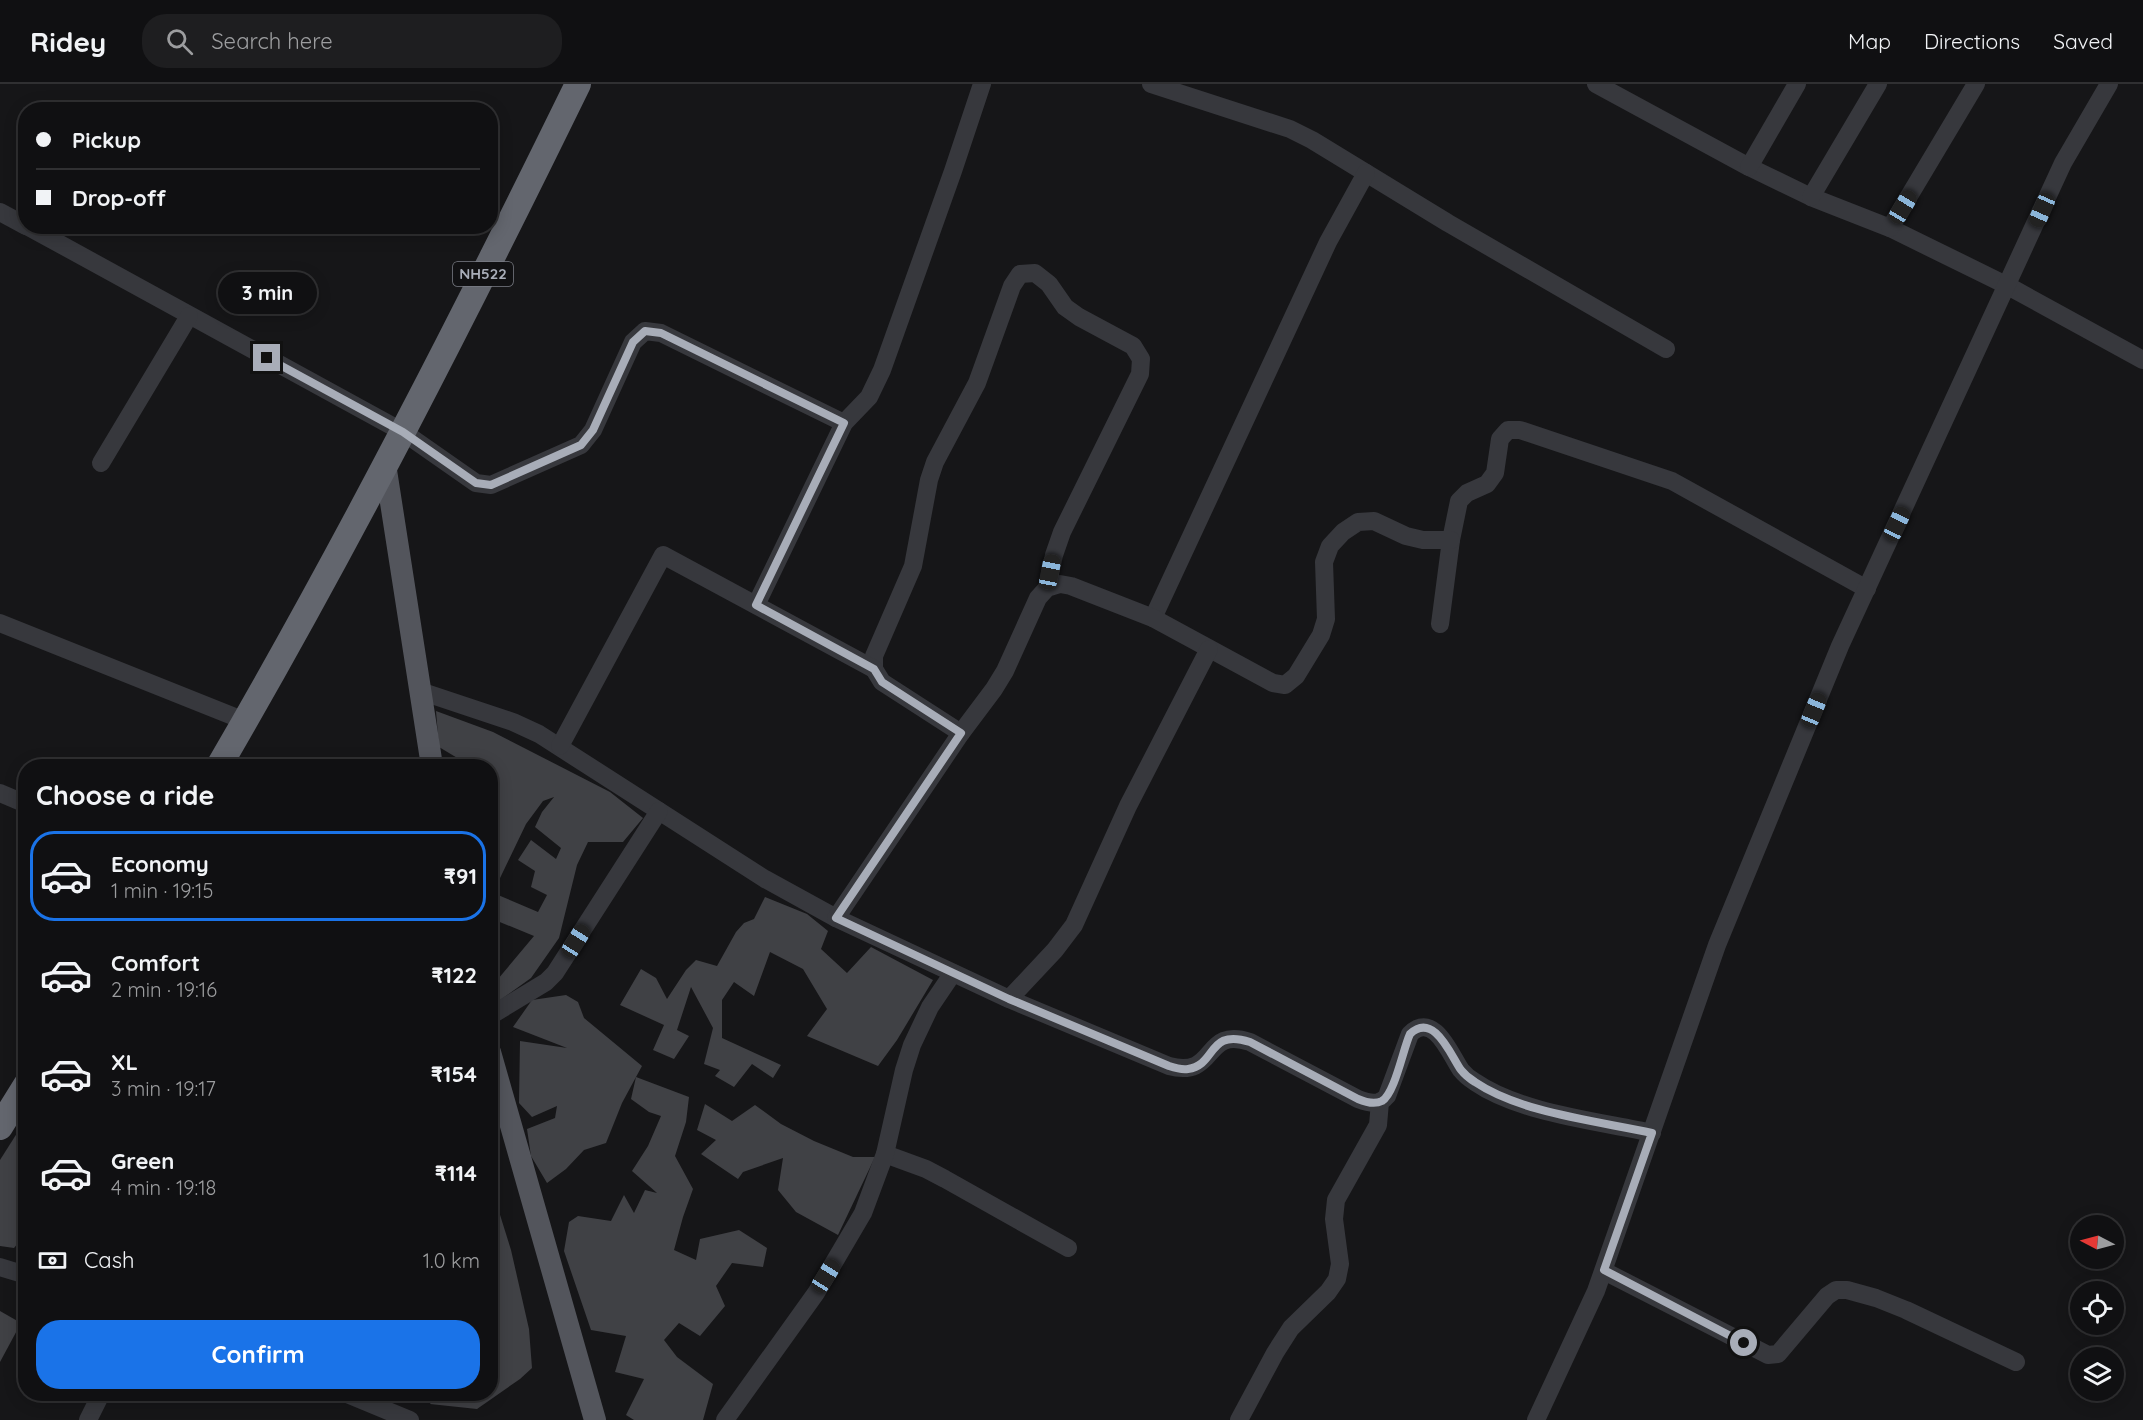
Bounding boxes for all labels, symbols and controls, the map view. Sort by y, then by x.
search box [142,14,562,68]
text: Ridey [30,24,106,59]
icon: search [163,25,196,58]
text: Search here [211,27,333,55]
text: Map [1848,28,1891,54]
text: Directions [1924,28,2020,54]
text: Saved [2053,28,2113,54]
text: Pickup [72,126,141,154]
text: Drop-off [72,184,166,212]
car [1886,187,1920,227]
car [2026,190,2058,230]
road number: NH522 [453,262,513,286]
callout: 3 min [218,271,316,313]
text: 3 min [242,280,293,305]
route end [253,344,280,371]
car [1881,504,1913,544]
car [1038,553,1062,591]
car [1799,690,1829,730]
text: Choose a ride [36,778,214,812]
icon: car [39,849,93,903]
text: Economy [111,850,209,878]
text: ₹91 [444,862,477,890]
text: 1 min · 19:15 [111,878,213,903]
car [559,921,593,961]
icon: car [39,948,93,1002]
text: Comfort [111,949,200,977]
text: ₹122 [431,961,477,989]
text: 2 min · 19:16 [111,977,217,1002]
icon: car [39,1047,93,1101]
text: XL [111,1048,138,1076]
text: ₹154 [431,1060,477,1088]
text: 3 min · 19:17 [111,1076,216,1101]
icon: car [39,1146,93,1200]
text: Green [111,1147,174,1175]
text: ₹114 [435,1159,477,1187]
text: 4 min · 19:18 [111,1175,216,1200]
north arrow [2070,1215,2124,1269]
map controls [2070,1215,2124,1401]
icon: cash [36,1244,69,1277]
text: Cash [84,1246,135,1274]
text: 1.0 km [423,1248,480,1273]
car [809,1256,843,1296]
button: locate [2070,1281,2124,1335]
button: Confirm [36,1320,480,1389]
route start [1730,1329,1757,1356]
button: layers [2070,1347,2124,1401]

